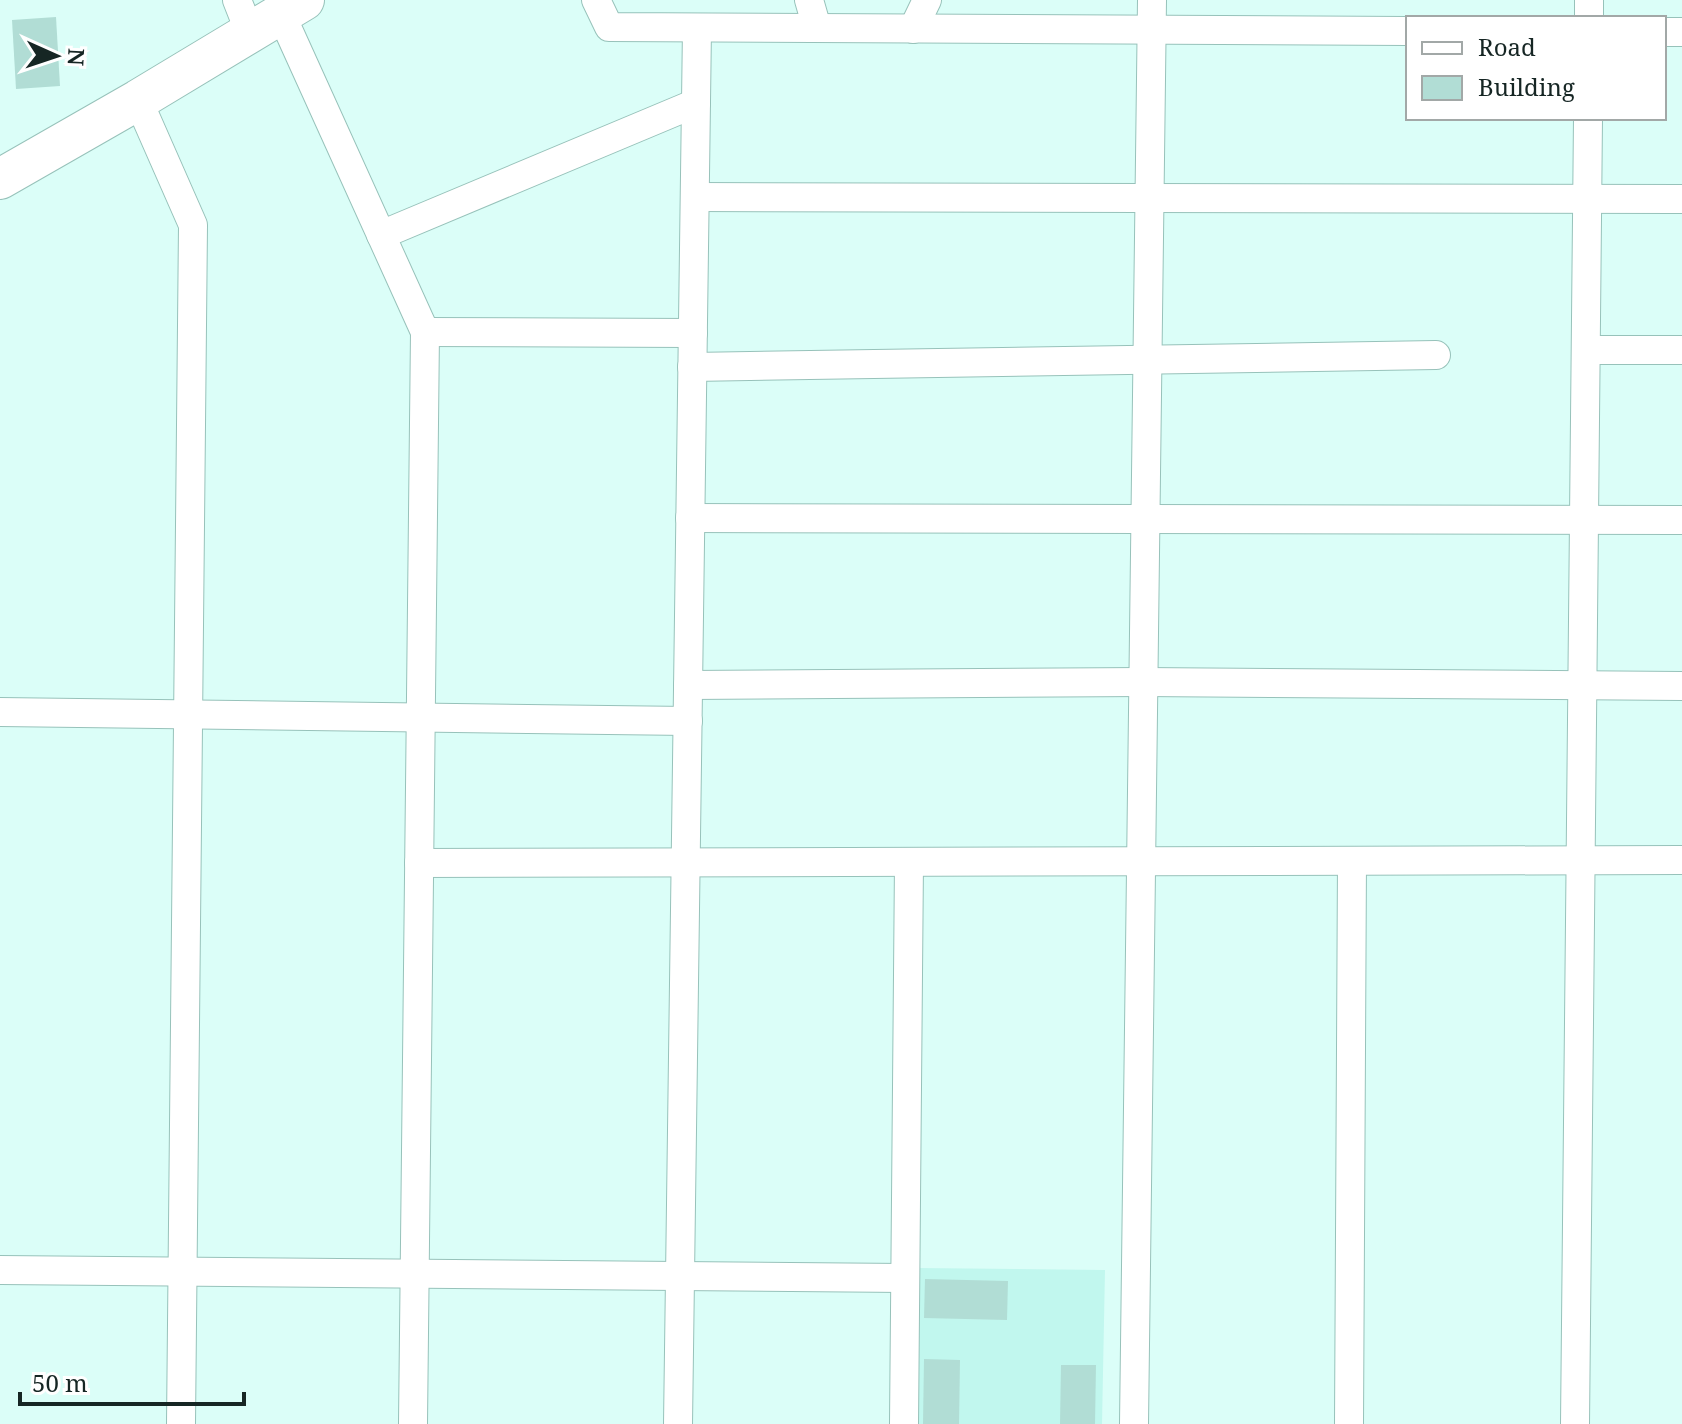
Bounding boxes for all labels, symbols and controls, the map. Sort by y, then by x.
north arrow [16,16,96,96]
legend [1406,16,1666,120]
text: Road [1478,30,1536,63]
text: N [62,48,92,67]
text: Building [1478,70,1575,103]
scale bar [20,1356,244,1406]
text: 50 m [32,1366,88,1399]

